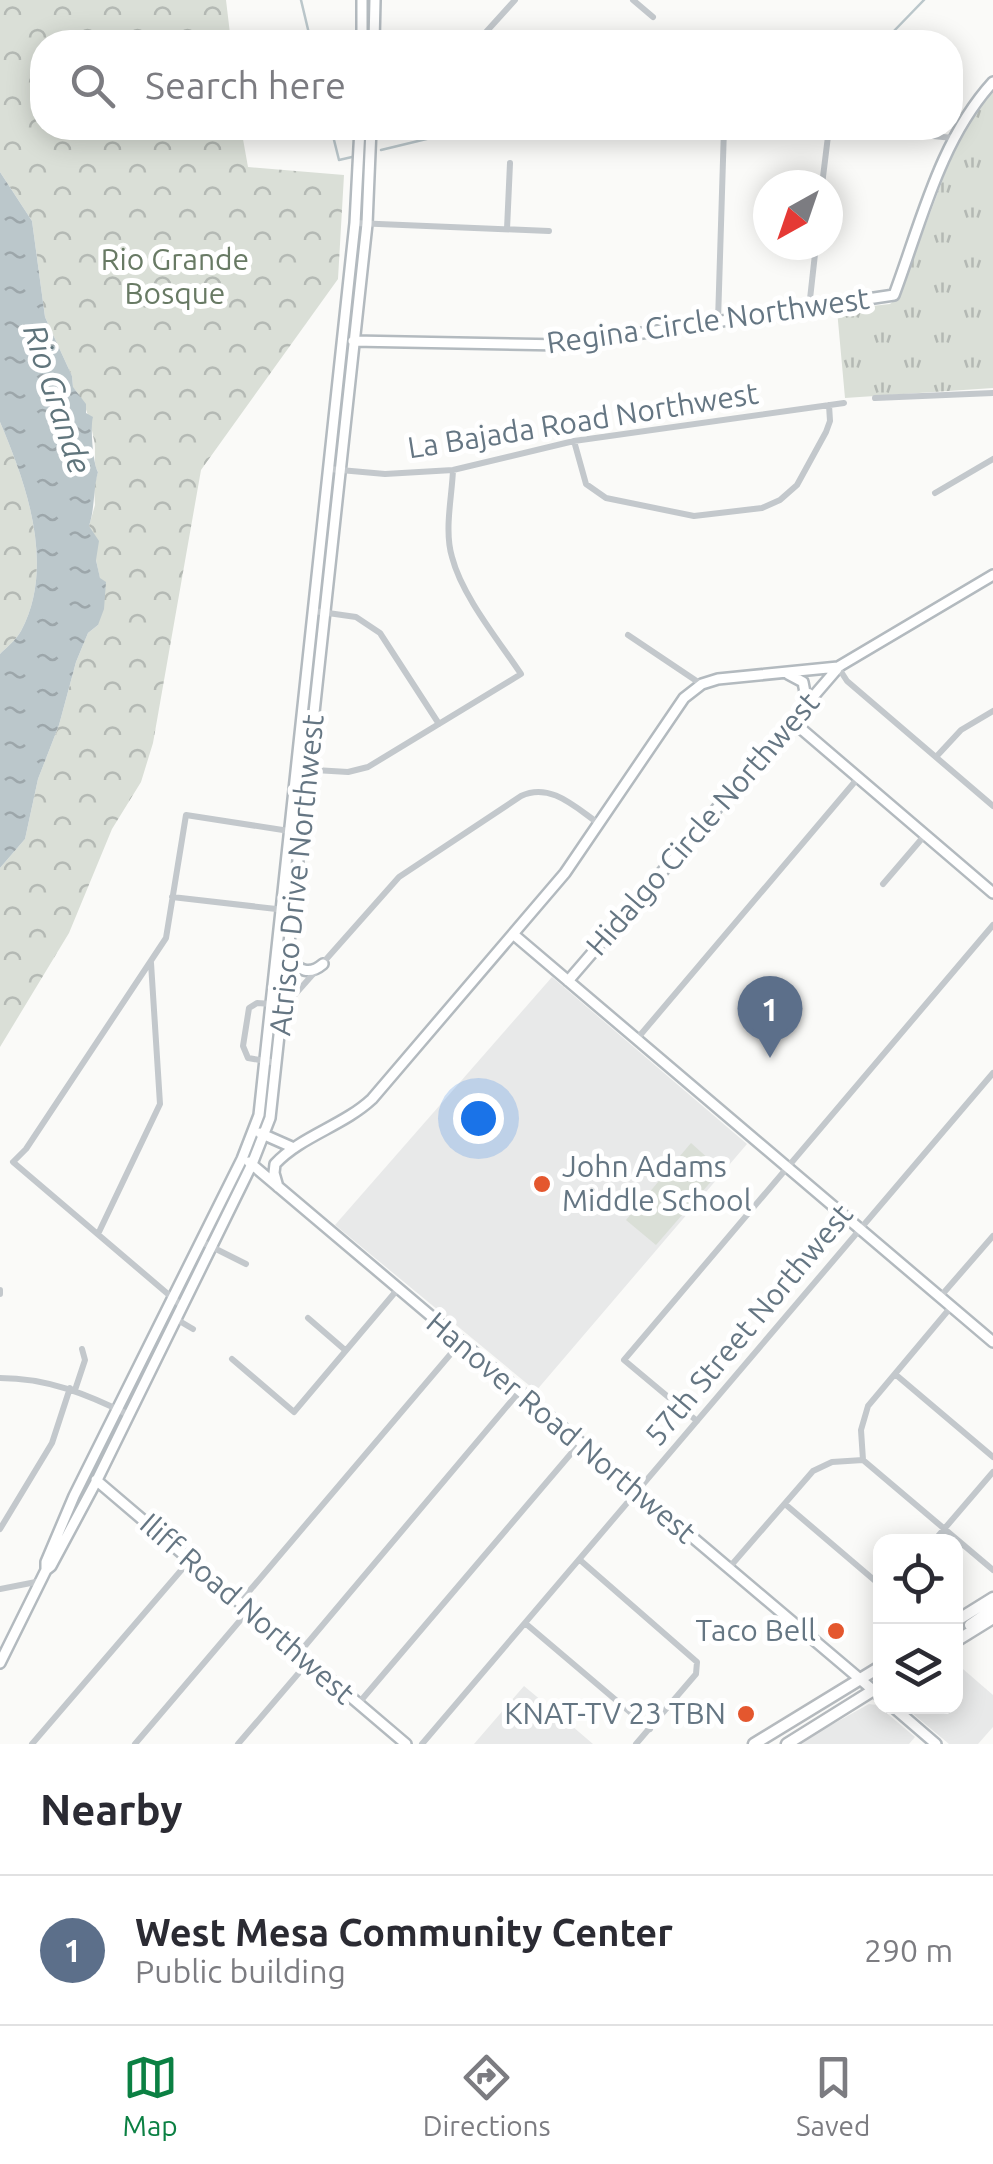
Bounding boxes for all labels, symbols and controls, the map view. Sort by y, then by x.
search box [30,30,963,140]
icon: search [65,58,120,113]
text: Search here [145,64,346,106]
north arrow [753,170,843,260]
park label: Rio Grande Bosque [101,242,249,310]
street label: Regina Circle Northwest [544,281,871,359]
water label: Rio Grande [17,320,99,478]
street label: La Bajada Road Northwest [405,375,761,465]
street label: Hidalgo Circle Northwest [579,685,826,962]
street label: Atrisco Drive Northwest [262,712,330,1037]
pin: 1 [738,976,802,1058]
your location [453,1093,504,1144]
place label: John Adams Middle School [562,1149,752,1217]
marker: John Adams Middle School [531,1173,553,1195]
street label: 57th Street Northwest [637,1197,859,1452]
street label: Hanover Road Northwest [420,1305,703,1550]
street label: Iliff Road Northwest [134,1506,362,1711]
map controls [873,1534,963,1714]
button: locate [873,1534,963,1624]
place label: Taco Bell [695,1613,816,1647]
marker: Taco Bell [825,1620,847,1642]
button: layers [873,1624,963,1714]
place label: KNAT-TV 23 TBN [504,1696,726,1730]
marker: KNAT-TV 23 TBN [735,1703,757,1725]
text: Nearby [40,1786,183,1833]
text: West Mesa Community Center [135,1911,673,1953]
text: 1 [63,1932,82,1968]
text: 290 m [864,1932,953,1968]
text: Public building [135,1953,346,1989]
tab: Map [123,2050,178,2141]
tab: Directions [423,2050,551,2141]
tab: Saved [796,2050,870,2141]

